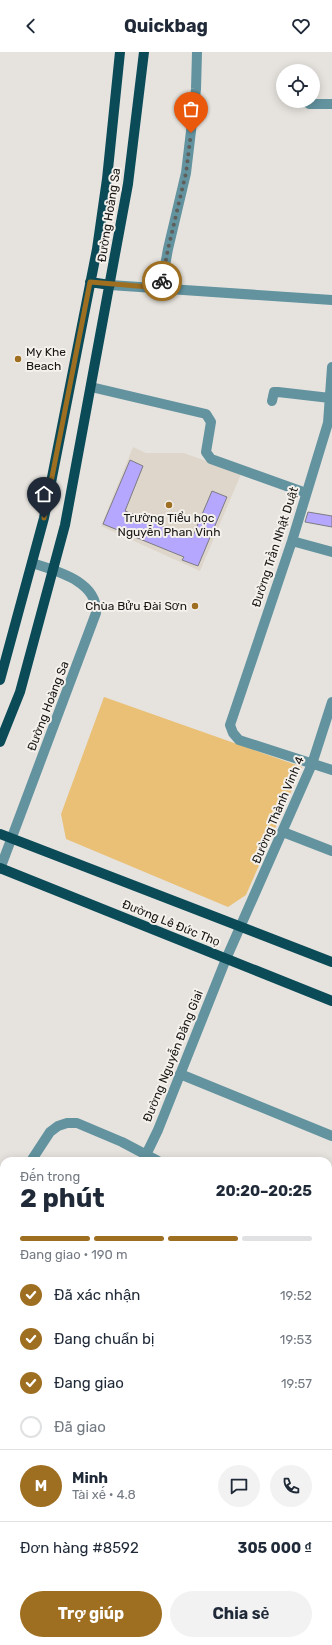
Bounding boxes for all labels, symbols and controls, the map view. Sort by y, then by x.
icon: back [20,15,42,37]
text: Quickbag [124,15,208,37]
icon: heart [290,15,312,37]
map controls [276,64,320,108]
button: locate [276,64,320,108]
pin [174,92,208,133]
icon: bag [180,98,202,120]
street label: Đường Hoàng Sa [95,167,123,263]
courier [142,261,182,301]
icon: bike [151,270,173,292]
place label: My Khe Beach [26,345,66,373]
marker: My Khe Beach [13,354,23,364]
pin [27,477,61,518]
icon: home [33,483,55,505]
street label: Đường Trần Nhật Duật [248,485,301,609]
marker: Trường Tiểu học Nguyễn Phan Vinh [164,500,174,510]
place label: Trường Tiểu học Nguyễn Phan Vinh [118,511,220,539]
place label: Chùa Bửu Đài Sơn [85,599,187,613]
marker: Chùa Bửu Đài Sơn [190,601,200,611]
street label: Đường Hoàng Sa [24,659,72,753]
street label: Đường Thành Vinh 4 [249,754,307,866]
street label: Đường Lê Đức Thọ [120,897,222,949]
street label: Đường Nguyễn Đăng Giai [140,988,206,1124]
text: Đến trong [20,1169,80,1184]
text: 20:20–20:25 [216,1182,312,1200]
text: 2 phút [20,1183,105,1214]
text: Đang giao · 190 m [20,1247,128,1262]
icon: check [20,1284,42,1306]
text: Đã xác nhận [54,1286,140,1304]
text: 19:52 [280,1288,312,1303]
icon: check [20,1328,42,1350]
text: Đang chuẩn bị [54,1330,154,1348]
text: 19:53 [280,1332,312,1347]
icon: check [20,1372,42,1394]
text: Đang giao [54,1374,124,1392]
text: 19:57 [281,1376,312,1391]
text: Đã giao [54,1418,106,1436]
button: chat [218,1465,260,1507]
button: phone [270,1465,312,1507]
text: Minh [72,1469,108,1487]
text: M [35,1477,47,1495]
text: Tài xế · 4.8 [72,1487,136,1502]
text: Đơn hàng #8592 [20,1539,139,1557]
text: 305 000 ₫ [238,1539,312,1557]
button: Trợ giúp [20,1591,162,1637]
button: Chia sẻ [170,1591,312,1637]

